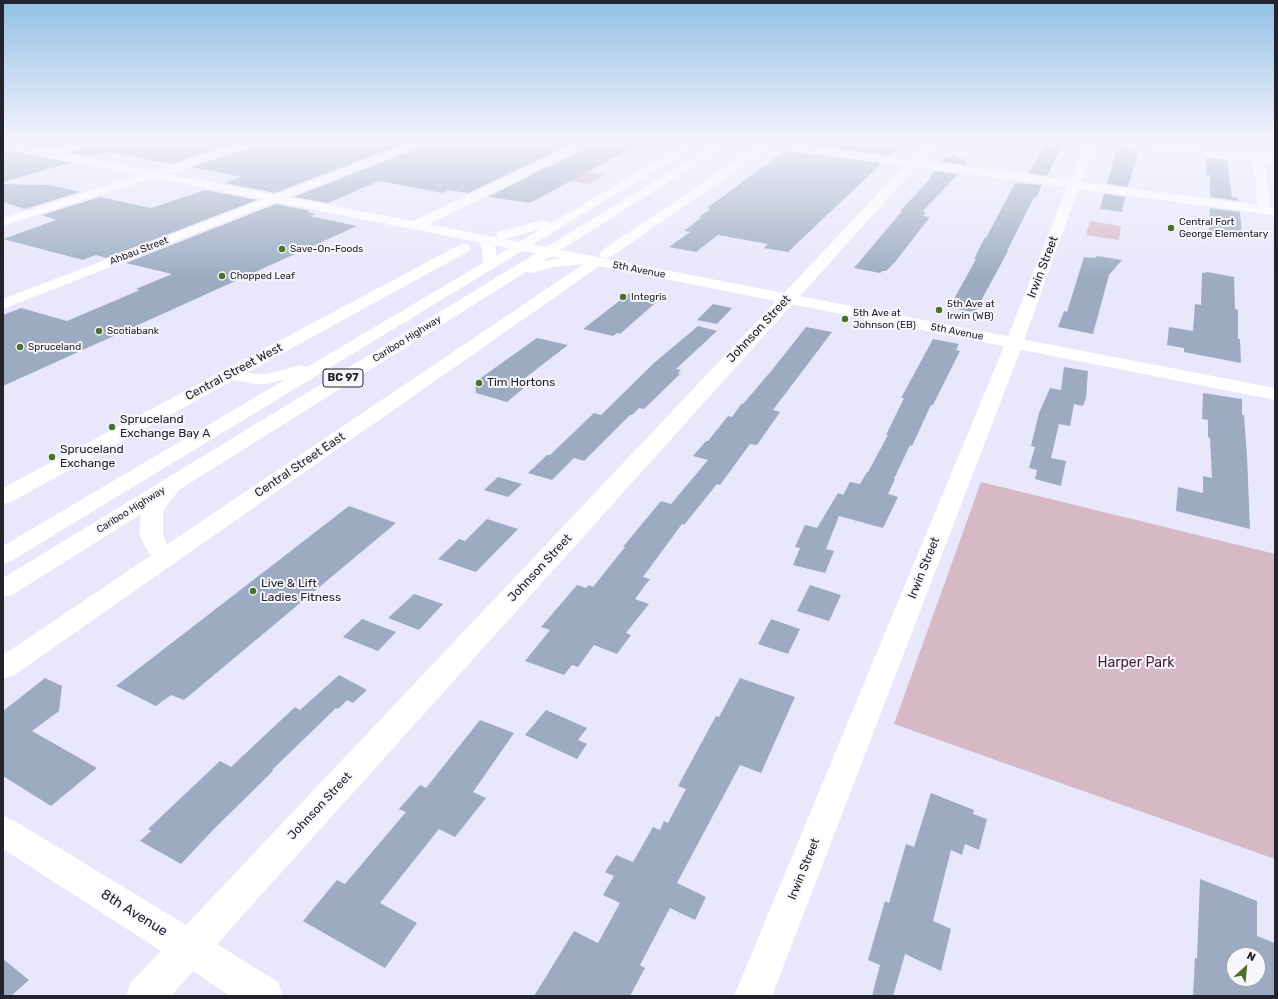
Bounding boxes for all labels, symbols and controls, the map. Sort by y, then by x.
place label: Central Fort George Elementary [1179,216,1268,240]
marker: Central Fort George Elementary [1166,223,1176,233]
street label: Ahbau Street [108,234,170,268]
street label: Irwin Street [1025,234,1061,300]
place label: Save-On-Foods [290,243,363,255]
marker: Save-On-Foods [277,244,287,254]
street label: 5th Avenue [612,259,666,281]
place label: Chopped Leaf [230,270,295,282]
marker: Chopped Leaf [217,271,227,281]
place label: Integris [631,291,667,303]
marker: Integris [618,292,628,302]
street label: Johnson Street [724,292,794,366]
place label: 5th Ave at Irwin (WB) [947,298,995,322]
marker: 5th Ave at Irwin (WB) [934,305,944,315]
place label: 5th Ave at Johnson (EB) [853,307,916,330]
street label: Cariboo Highway [370,313,444,365]
marker: 5th Ave at Johnson (EB) [840,314,850,324]
street label: 5th Avenue [930,321,984,343]
place label: Scotiabank [107,325,159,337]
marker: Scotiabank [94,326,104,336]
street label: Central Street West [183,340,285,404]
place label: Spruceland [28,341,81,353]
marker: Spruceland [15,342,25,352]
road number: BC 97 [323,369,363,387]
place label: Tim Hortons [487,376,555,390]
marker: Tim Hortons [474,378,484,388]
place label: Spruceland Exchange Bay A [120,413,210,441]
marker: Spruceland Exchange Bay A [107,422,117,432]
street label: Central Street East [252,429,348,501]
place label: Spruceland Exchange [60,443,124,471]
marker: Spruceland Exchange [47,452,57,462]
street label: Cariboo Highway [94,484,168,536]
street label: Johnson Street [505,531,575,605]
street label: Irwin Street [905,535,943,601]
place label: Live & Lift Ladies Fitness [261,577,341,605]
marker: Live & Lift Ladies Fitness [248,586,258,596]
park label: Harper Park [1097,655,1175,671]
street label: Johnson Street [285,769,355,843]
street label: Irwin Street [785,836,823,902]
street label: 8th Avenue [98,886,170,940]
north arrow [1226,947,1266,987]
text: N [1245,949,1258,964]

